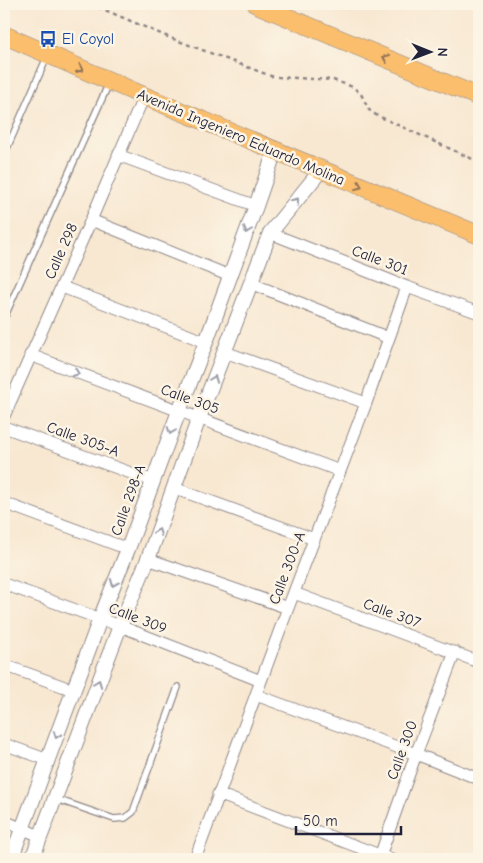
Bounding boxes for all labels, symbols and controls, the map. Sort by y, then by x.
north arrow [406,28,456,78]
bus stop icon: El Coyol [38,29,58,49]
place label: El Coyol [62,30,114,48]
text: N [434,48,451,57]
one-way arrow [382,54,391,64]
one-way arrow [75,63,84,74]
street label: Avenida Ingeniero Eduardo Molina [134,85,348,189]
one-way arrow [355,180,363,190]
one-way arrow [290,198,298,207]
street label: Calle 298 [41,220,81,282]
one-way arrow [243,225,253,234]
street label: Calle 301 [349,241,411,279]
one-way arrow [71,366,80,377]
one-way arrow [208,375,218,384]
street label: Calle 305 [158,380,222,418]
street label: Calle 305-A [44,418,122,460]
one-way arrow [167,426,177,435]
street label: Calle 298-A [107,462,149,538]
one-way arrow [152,528,162,536]
street label: Calle 300-A [265,529,309,607]
one-way arrow [110,578,120,587]
street label: Calle 307 [361,594,423,632]
street label: Calle 309 [106,599,170,637]
one-way arrow [92,679,103,688]
street label: Calle 300 [383,718,421,782]
one-way arrow [53,730,63,739]
scale bar [296,803,400,835]
text: 50 m [303,812,338,830]

